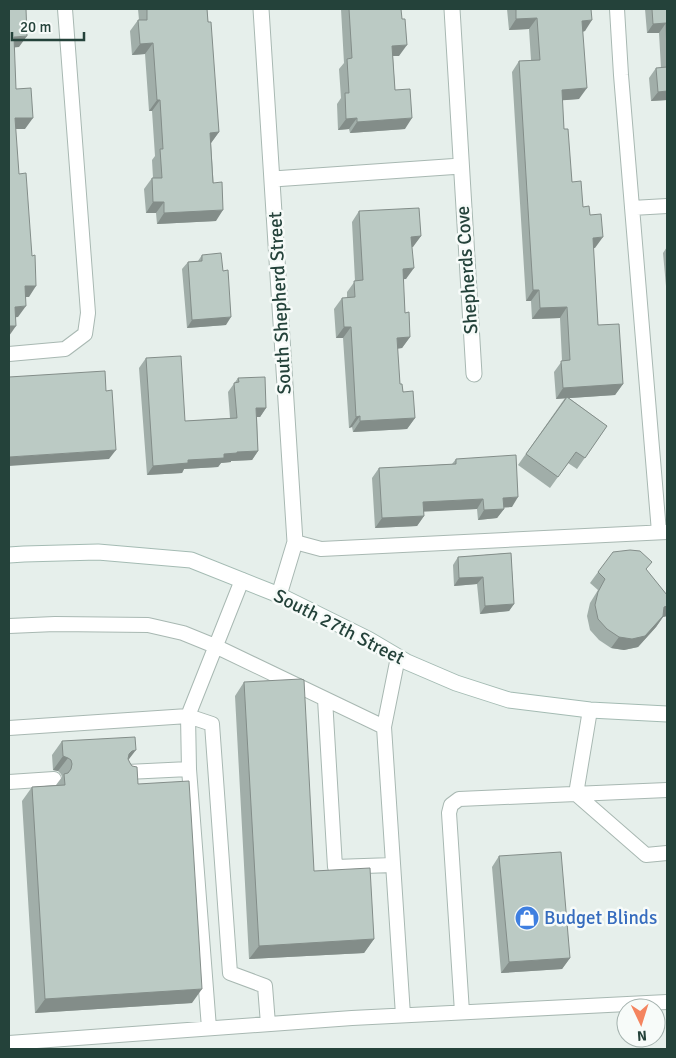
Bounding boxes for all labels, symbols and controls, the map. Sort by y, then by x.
scale bar [12,10,85,42]
text: 20 m [20,18,51,36]
street label: Shepherds Cove [451,205,483,335]
street label: South Shepherd Street [263,211,297,395]
street label: South 27th Street [270,584,409,670]
shop icon: Budget Blinds [514,905,540,931]
place label: Budget Blinds [544,906,657,930]
north arrow [616,998,666,1048]
text: N [636,1027,647,1044]

